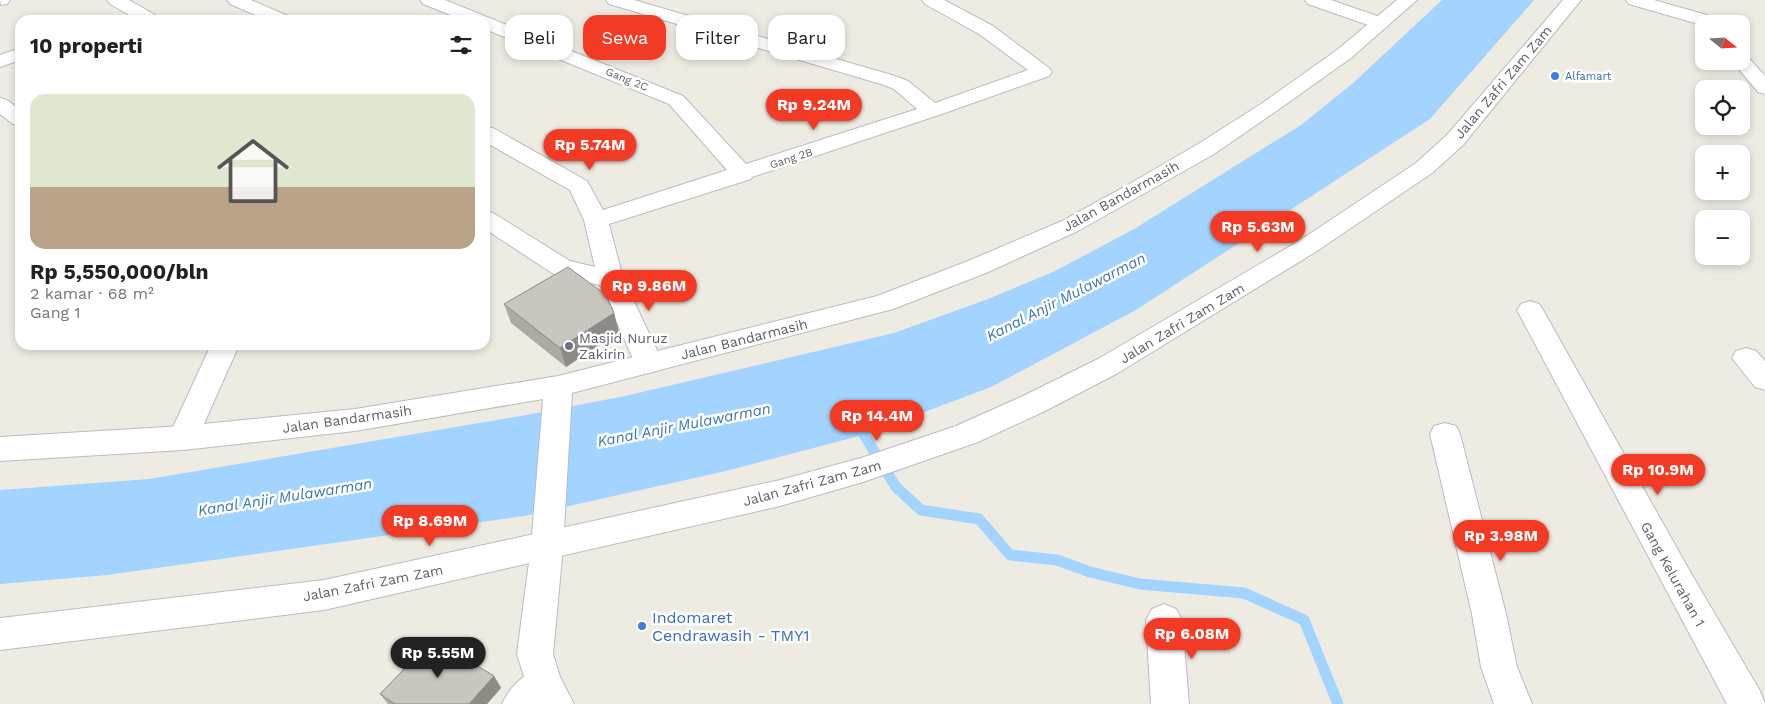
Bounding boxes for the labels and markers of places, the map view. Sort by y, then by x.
marker: Alfamart [1549,70,1561,82]
place label: Alfamart [1565,70,1612,83]
pin: Rp 9.24M [762,88,866,131]
pin: Rp 5.74M [538,128,642,171]
pin: Rp 5.63M [1206,210,1310,253]
pin: Rp 9.86M [597,270,701,312]
place label: Masjid Nuruz Zakirin [579,330,668,362]
marker: Masjid Nuruz Zakirin [563,340,575,352]
pin: Rp 14.4M [825,400,929,442]
pin: Rp 10.9M [1606,454,1710,496]
pin: Rp 8.69M [378,504,482,547]
pin: Rp 3.98M [1449,520,1553,562]
place label: Indomaret Cendrawasih - TMY1 [652,608,810,645]
pin: Rp 6.08M [1140,618,1244,660]
marker: Indomaret Cendrawasih - TMY1 [636,620,648,632]
pin: Rp 5.55M [386,636,490,679]

